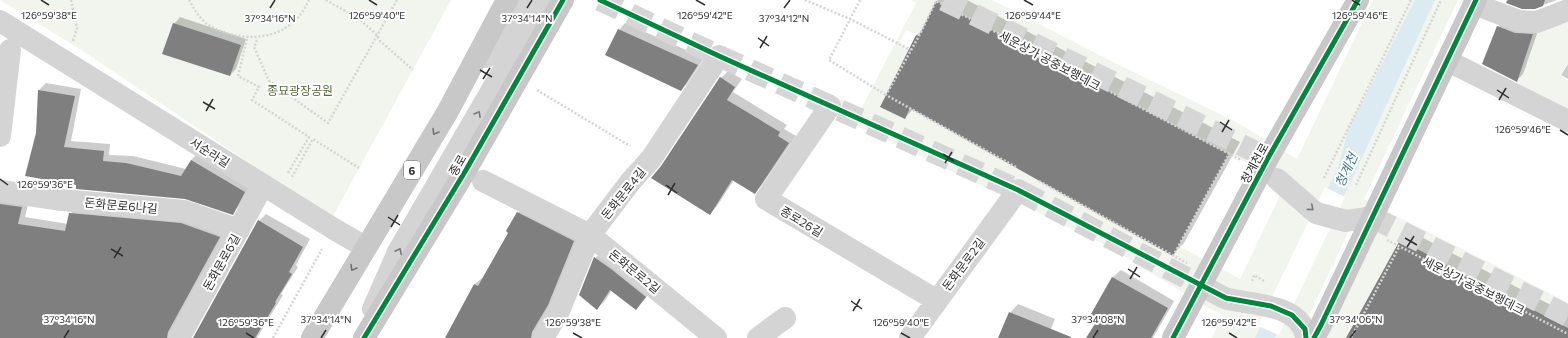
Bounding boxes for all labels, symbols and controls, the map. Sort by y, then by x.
text: 126°59'38"E [21,9,77,21]
text: 126°59'40"E [349,9,405,21]
text: 126°59'42"E [677,9,733,21]
text: 126°59'44"E [1005,9,1061,21]
text: 126°59'46"E [1332,9,1388,21]
text: 37°34'16"N [244,12,296,24]
text: 37°34'14"N [502,12,553,24]
text: 37°34'12"N [759,12,809,24]
street label: 세운상가 공중보행데크 [997,27,1103,93]
park label: 종묘광장공원 [267,83,333,97]
one-way arrow [473,111,480,118]
text: 126°59'46"E [1495,123,1551,135]
one-way arrow [432,128,440,135]
street label: 서순라길 [188,134,232,170]
street label: 청계천로 [1237,140,1271,186]
water label: 청계천 [1331,149,1361,190]
street label: 종로 [445,152,469,178]
road number: 6 [404,161,420,179]
street label: 돈화문로4길 [598,164,648,222]
text: 126°59'36"E [17,178,73,190]
street label: 돈화문로6나길 [84,195,158,215]
street label: 종로26길 [778,203,826,239]
one-way arrow [1307,204,1314,211]
street label: 돈화문로6길 [200,231,242,293]
street label: 돈화문로2길 [939,235,987,293]
street label: 돈화문로2길 [607,246,663,296]
one-way arrow [394,248,402,255]
street label: 세운상가 공중보행데크 [1421,253,1527,317]
one-way arrow [351,264,358,271]
text: 37°34'16"N [43,313,95,325]
text: 37°34'14"N [301,313,352,325]
text: 37°34'08"N [1071,313,1125,325]
text: 37°34'06"N [1329,313,1383,325]
text: 126°59'36"E [218,316,274,328]
text: 126°59'38"E [545,316,601,328]
text: 126°59'40"E [873,316,929,328]
text: 126°59'42"E [1201,316,1257,328]

